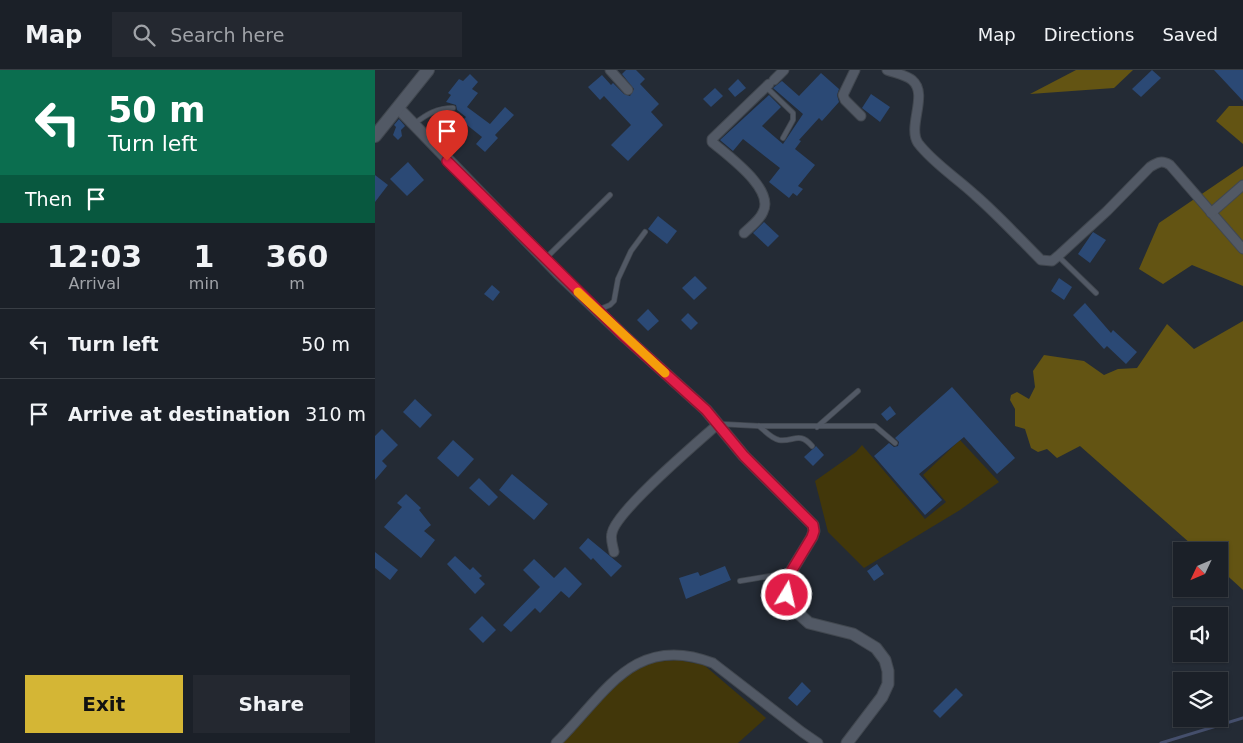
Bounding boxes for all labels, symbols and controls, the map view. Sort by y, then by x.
search box [112,12,462,57]
text: Map [25,21,82,49]
icon: search [130,21,158,49]
text: Search here [170,24,284,46]
text: Map [978,24,1016,45]
text: Directions [1044,24,1134,45]
text: Saved [1162,24,1218,45]
icon: left [25,90,90,155]
text: 50 m [108,90,205,130]
pin [426,110,468,161]
icon: arrive [433,117,461,145]
text: Turn left [108,131,197,156]
icon: arrive [82,185,110,213]
text: Then [25,188,72,210]
text: 12:03 [47,239,142,274]
text: 1 [193,239,214,274]
text: 360 [266,239,328,274]
text: Arrival [68,274,120,293]
text: min [189,274,219,293]
text: m [289,274,305,293]
icon: left [25,330,53,358]
text: Turn left [68,333,159,355]
text: 50 m [301,333,350,355]
icon: arrive [25,400,53,428]
text: Arrive at destination [68,403,290,425]
text: 310 m [305,403,366,425]
north arrow [1173,542,1227,598]
map controls [1173,542,1228,727]
position arrow [760,568,812,620]
button: sound [1173,607,1228,662]
button: layers [1173,672,1228,727]
button: Exit [25,675,183,733]
button: Share [193,675,350,733]

